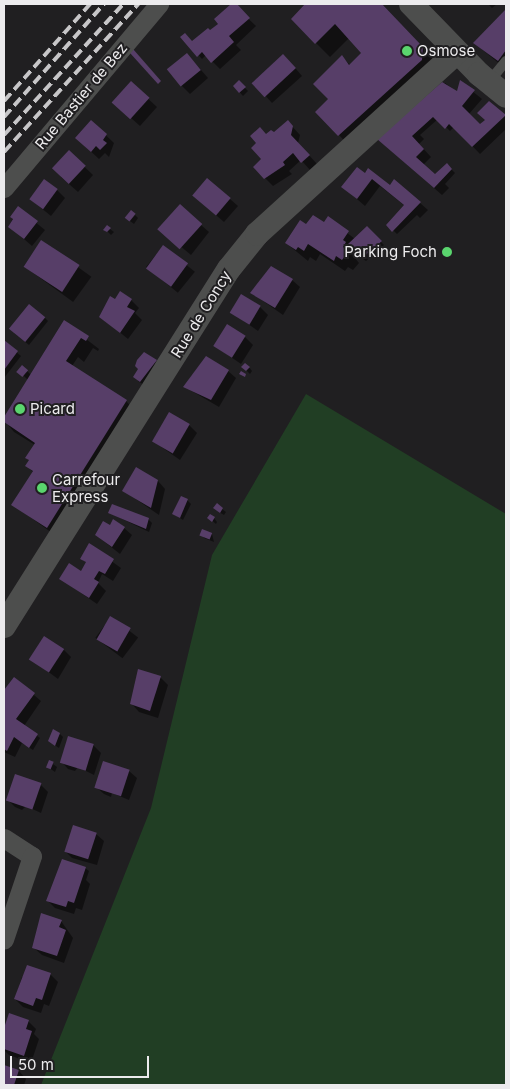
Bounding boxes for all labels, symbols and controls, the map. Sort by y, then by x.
street label: Rue Bastier de Bez [31,39,131,153]
place label: Osmose [417,42,475,60]
marker: Osmose [401,45,413,57]
place label: Parking Foch [344,243,437,261]
marker: Parking Foch [441,246,453,258]
street label: Rue de Concy [167,267,235,361]
place label: Picard [30,400,75,418]
marker: Picard [14,403,26,415]
place label: Carrefour Express [52,470,120,505]
marker: Carrefour Express [36,482,48,494]
scale bar [12,1046,151,1078]
text: 50 m [18,1055,54,1074]

